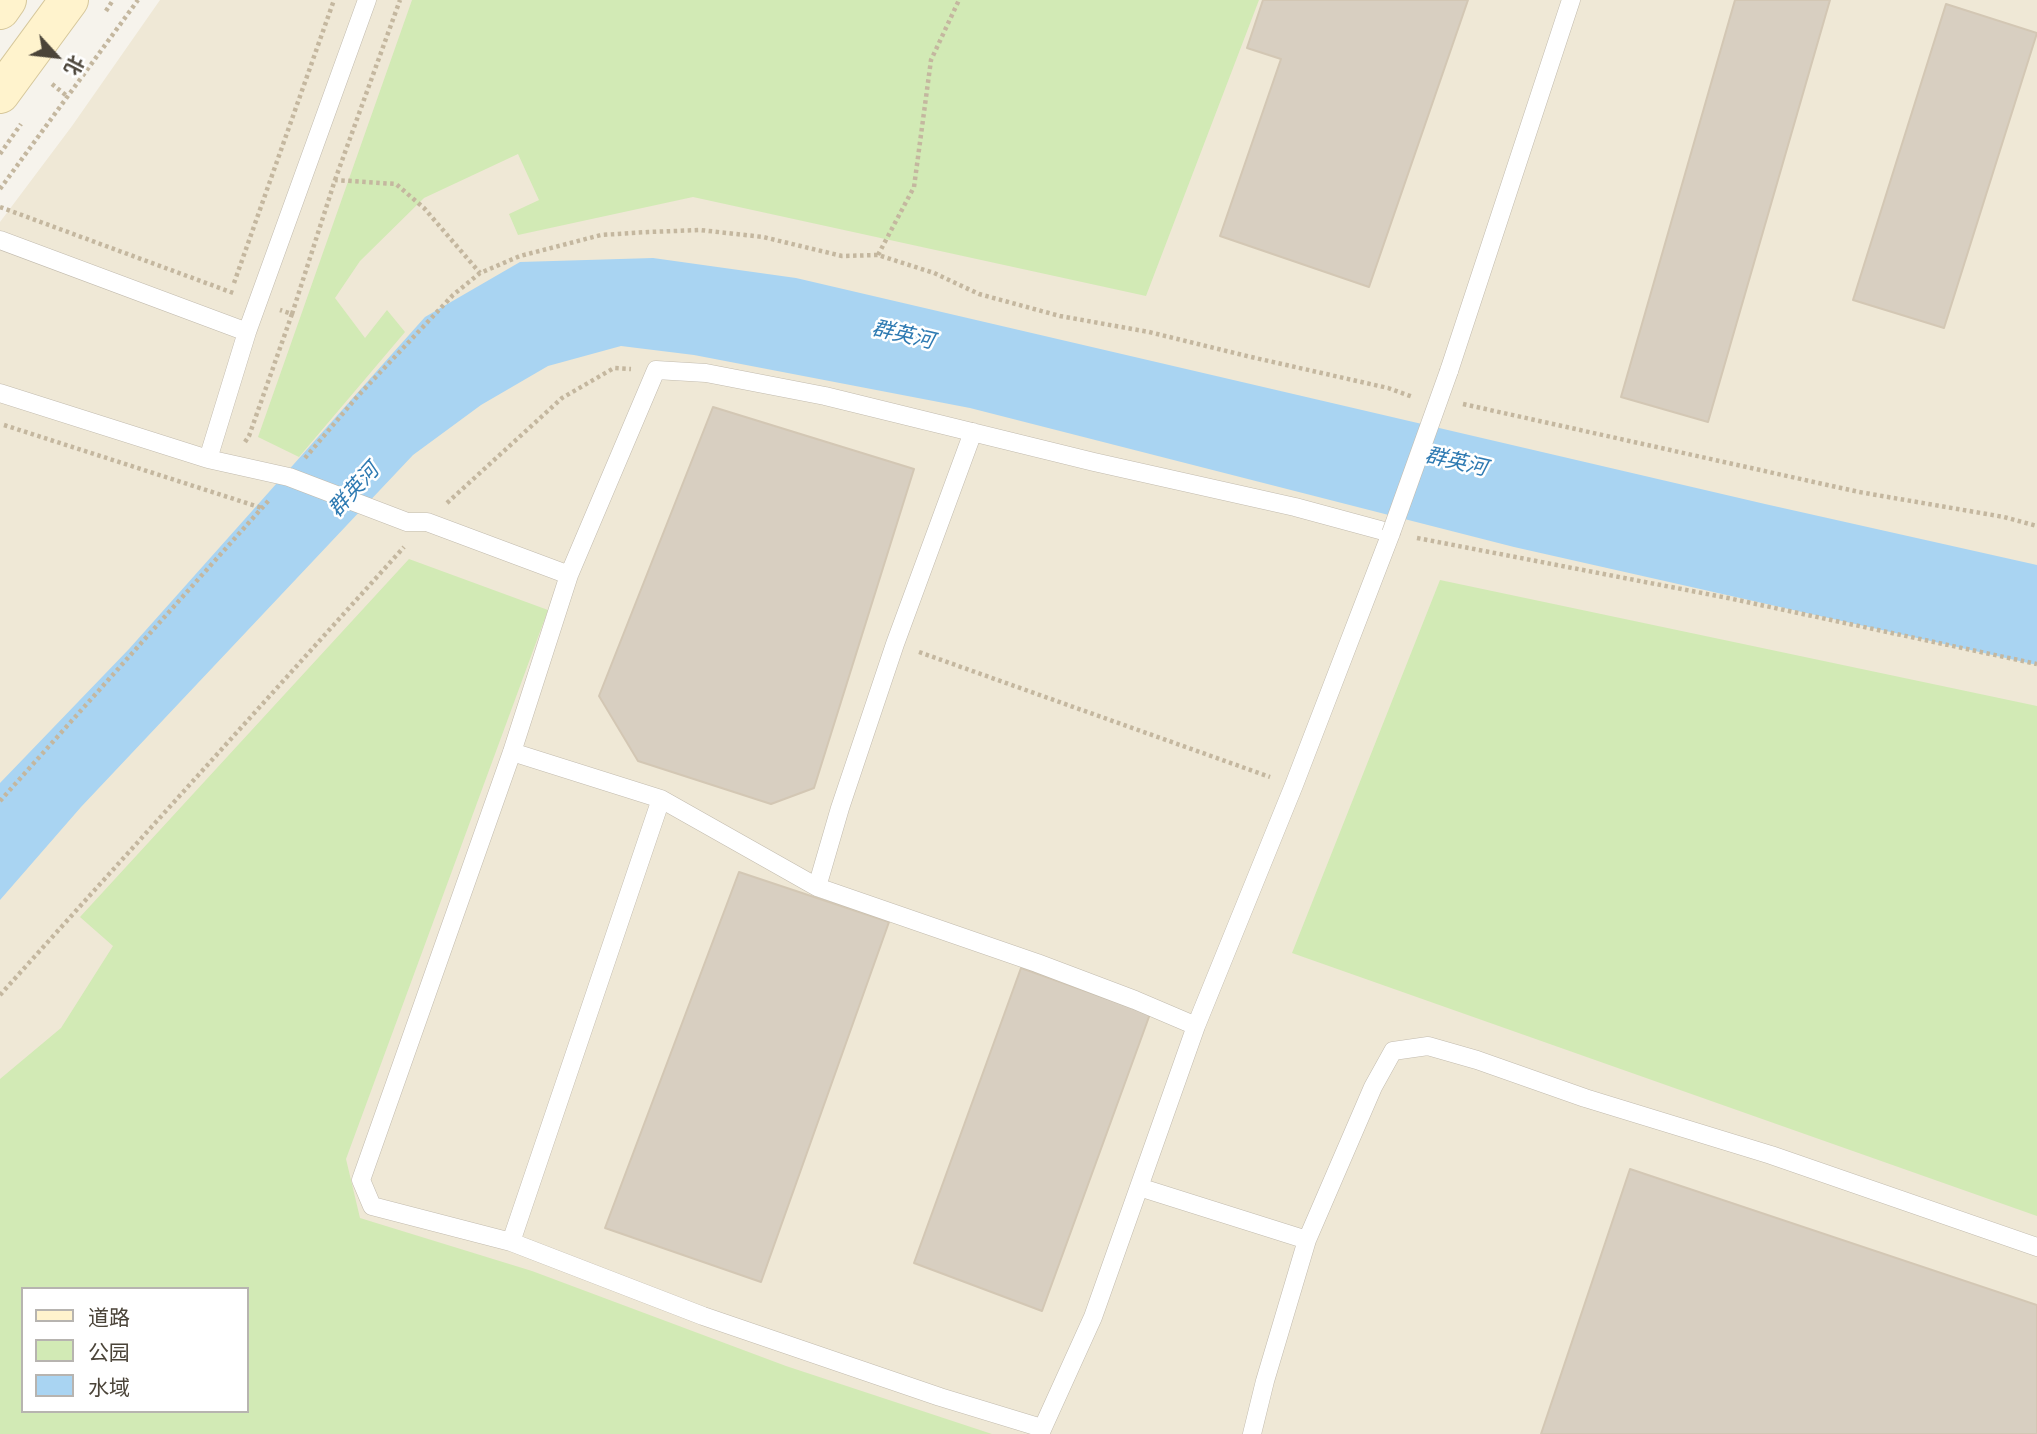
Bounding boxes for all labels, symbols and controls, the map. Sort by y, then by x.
north arrow [21,21,91,91]
text: 北 [61,52,89,79]
water label: 群英河 [869,316,937,354]
water label: 群英河 [1422,443,1490,481]
water label: 群英河 [324,458,384,522]
legend [21,1287,248,1413]
text: 道路 [88,1305,130,1330]
text: 公园 [88,1340,130,1365]
text: 水域 [88,1375,130,1400]

